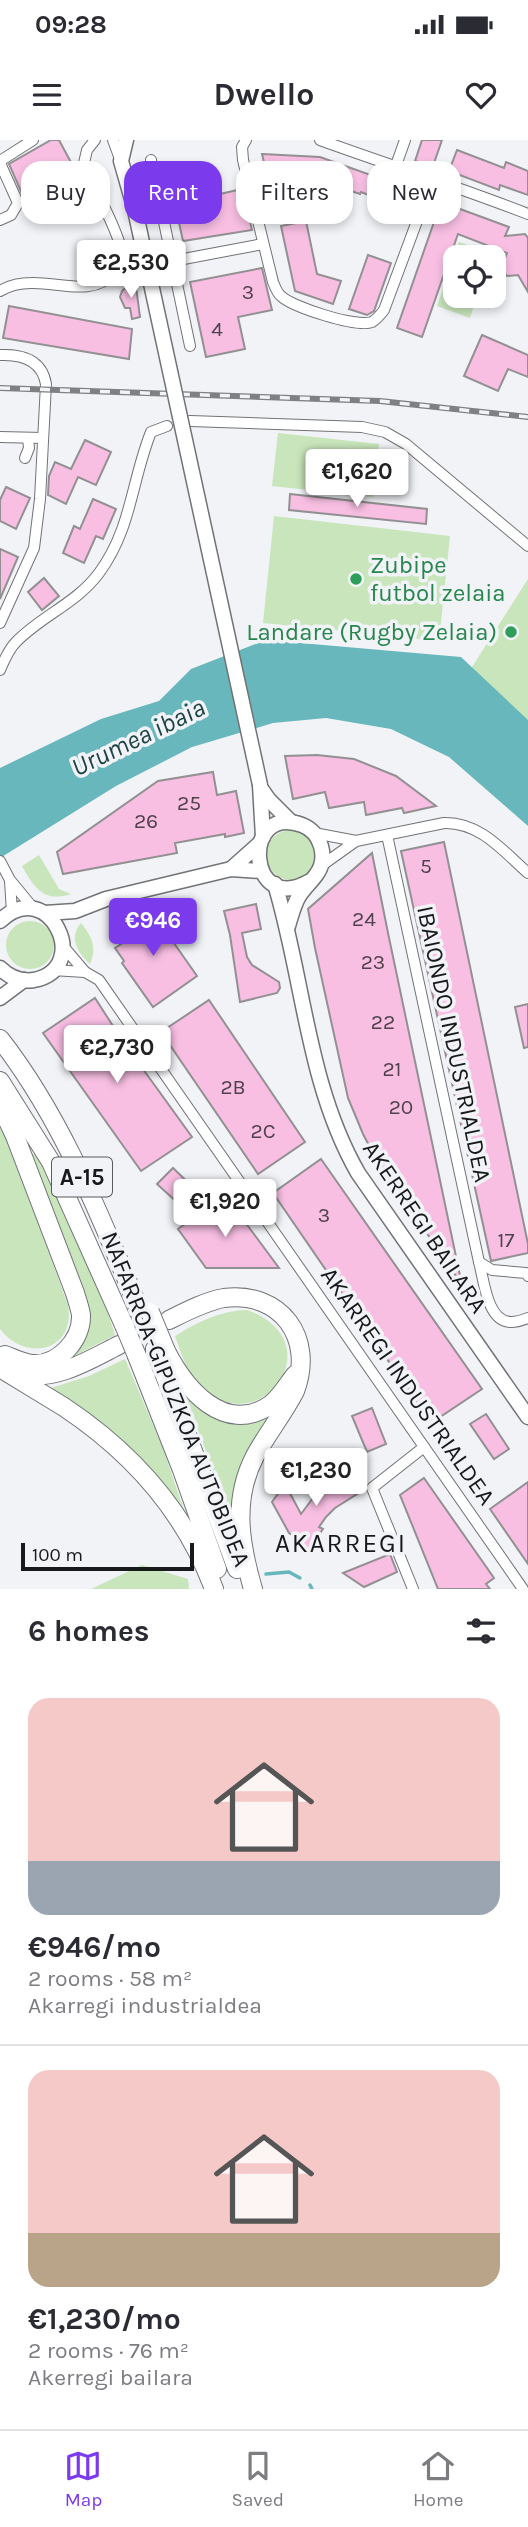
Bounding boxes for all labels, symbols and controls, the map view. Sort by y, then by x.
text: 09:28 [35,9,107,40]
icon: menu [28,76,66,114]
text: Dwello [214,76,314,113]
icon: heart [462,76,500,114]
chip: Buy [21,161,110,224]
chip: Rent [124,161,222,224]
chip: Filters [236,161,353,224]
chip: New [367,161,461,224]
pin: €2,530 [74,240,188,300]
map controls [443,245,506,308]
button: locate [443,245,506,308]
text: €2,530 [93,249,169,276]
house number: 3 [242,280,254,304]
house number: 4 [211,317,223,341]
pin: €1,620 [300,450,414,509]
text: €1,620 [321,458,393,485]
place label: Zubipe futbol zelaia [370,551,506,607]
marker: Zubipe futbol zelaia [348,571,364,587]
place label: Landare (Rugby Zelaia) [246,618,497,646]
marker: Landare (Rugby Zelaia) [503,624,519,640]
water label: Urumea ibaia [66,692,210,783]
house number: 25 [177,791,201,815]
house number: 26 [134,809,158,833]
house number: 5 [420,854,432,878]
pin: €946 [112,898,194,958]
street label: IBAIONDO INDUSTRIALDEA [411,903,497,1185]
text: €946 [125,907,181,934]
house number: 24 [352,907,376,931]
house number: 23 [361,950,385,974]
house number: 22 [371,1010,395,1034]
pin: €2,730 [60,1026,174,1085]
text: €2,730 [80,1034,154,1061]
house number: 21 [382,1057,402,1081]
house number: 2B [220,1075,246,1099]
house number: 20 [389,1095,413,1119]
house number: 2C [250,1119,276,1143]
street label: AKERREGI BAILARA [357,1136,493,1319]
road number: A-15 [52,1158,112,1196]
pin: €1,920 [168,1180,282,1239]
text: €1,920 [189,1188,261,1215]
house number: 3 [318,1203,330,1227]
street label: NAFARROA-GIPUZKOA AUTOBIDEA [96,1227,256,1571]
house number: 17 [498,1228,515,1252]
street label: AKARREGI INDUSTRIALDEA [315,1262,501,1510]
pin: €1,230 [259,1448,373,1508]
text: €1,230 [280,1457,352,1484]
district label: AKARREGI [275,1528,407,1559]
scale bar [21,1540,194,1572]
text: 100 m [32,1544,83,1566]
icon: filters [462,1612,500,1650]
text: 6 homes [28,1613,150,1649]
icon: home [201,1744,327,1870]
text: €946/mo [28,1929,161,1965]
text: 2 rooms · 58 m² [28,1965,192,1992]
text: Akarregi industrialdea [28,1992,262,2019]
icon: home [201,2116,327,2242]
text: €1,230/mo [28,2301,181,2337]
text: 2 rooms · 76 m² [28,2337,189,2364]
text: Akerregi bailara [28,2364,193,2391]
tab: Map [64,2447,102,2511]
tab: Saved [231,2447,284,2511]
tab: Home [413,2447,464,2511]

